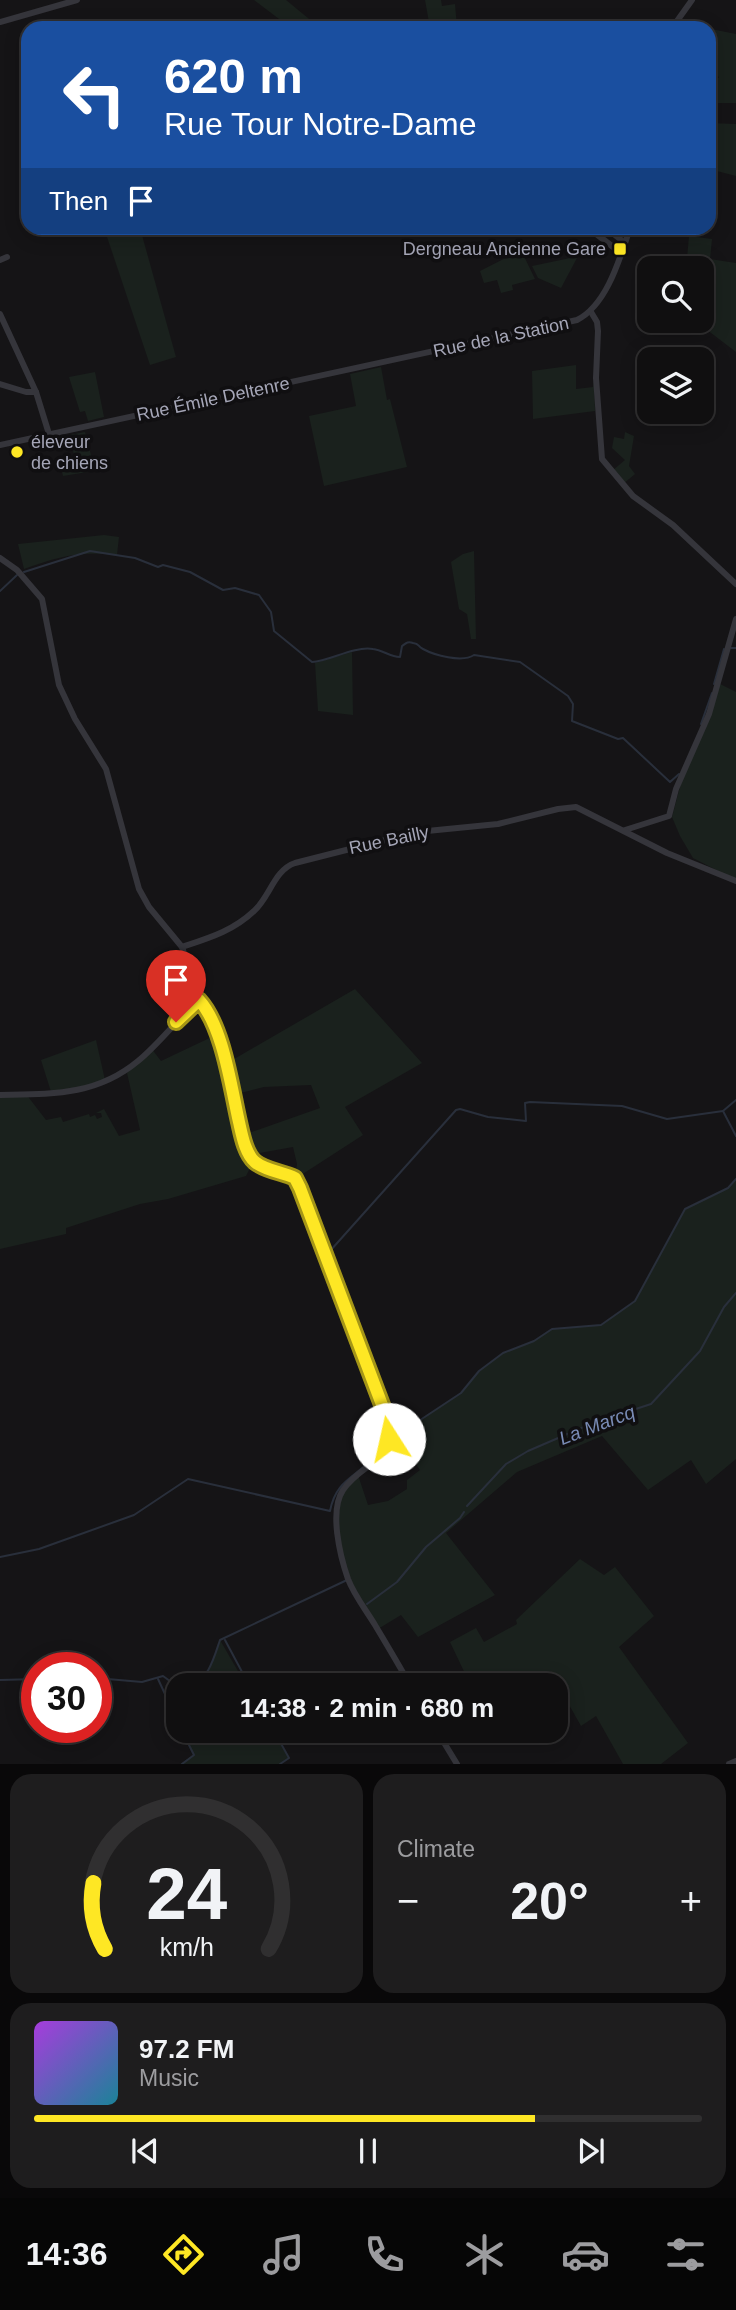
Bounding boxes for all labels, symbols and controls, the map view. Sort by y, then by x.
icon: left [49,49,140,140]
text: 620 m [164,49,303,103]
text: Rue Tour Notre-Dame [164,106,476,142]
icon: arrive [122,182,160,220]
text: Then [49,186,108,216]
place label: Dergneau Ancienne Gare [403,239,606,259]
marker: Dergneau Ancienne Gare [612,241,628,257]
map controls [637,256,714,424]
button: search [637,256,714,333]
street label: Rue de la Station [431,313,571,361]
button: layers [637,347,714,424]
street label: Rue Émile Deltenre [135,373,291,425]
place label: éleveur de chiens [31,432,108,473]
marker: éleveur de chiens [9,444,25,460]
street label: Rue Bailly [347,822,431,858]
pin [146,950,206,1022]
icon: arrive [157,961,195,999]
water label: La Marcq [556,1401,638,1449]
position arrow [352,1402,426,1476]
speed limit sign: 30 [21,1652,112,1743]
text: 14:38 · 2 min · 680 m [240,1693,494,1723]
text: Climate [397,1836,475,1862]
text: 24 [146,1854,227,1935]
text: 20° [510,1872,589,1930]
text: − [397,1880,419,1922]
text: + [680,1880,702,1922]
text: km/h [159,1933,214,1961]
text: 97.2 FM [139,2034,234,2064]
text: Music [139,2065,199,2091]
icon: previous [126,2132,164,2170]
icon: pause [349,2132,387,2170]
icon: next [572,2132,610,2170]
icon: directions [159,2230,208,2279]
icon: music [259,2230,308,2279]
icon: phone [360,2230,409,2279]
icon: climate [460,2230,509,2279]
icon: car [561,2230,610,2279]
icon: filters [661,2230,710,2279]
text: 14:36 [26,2236,108,2272]

